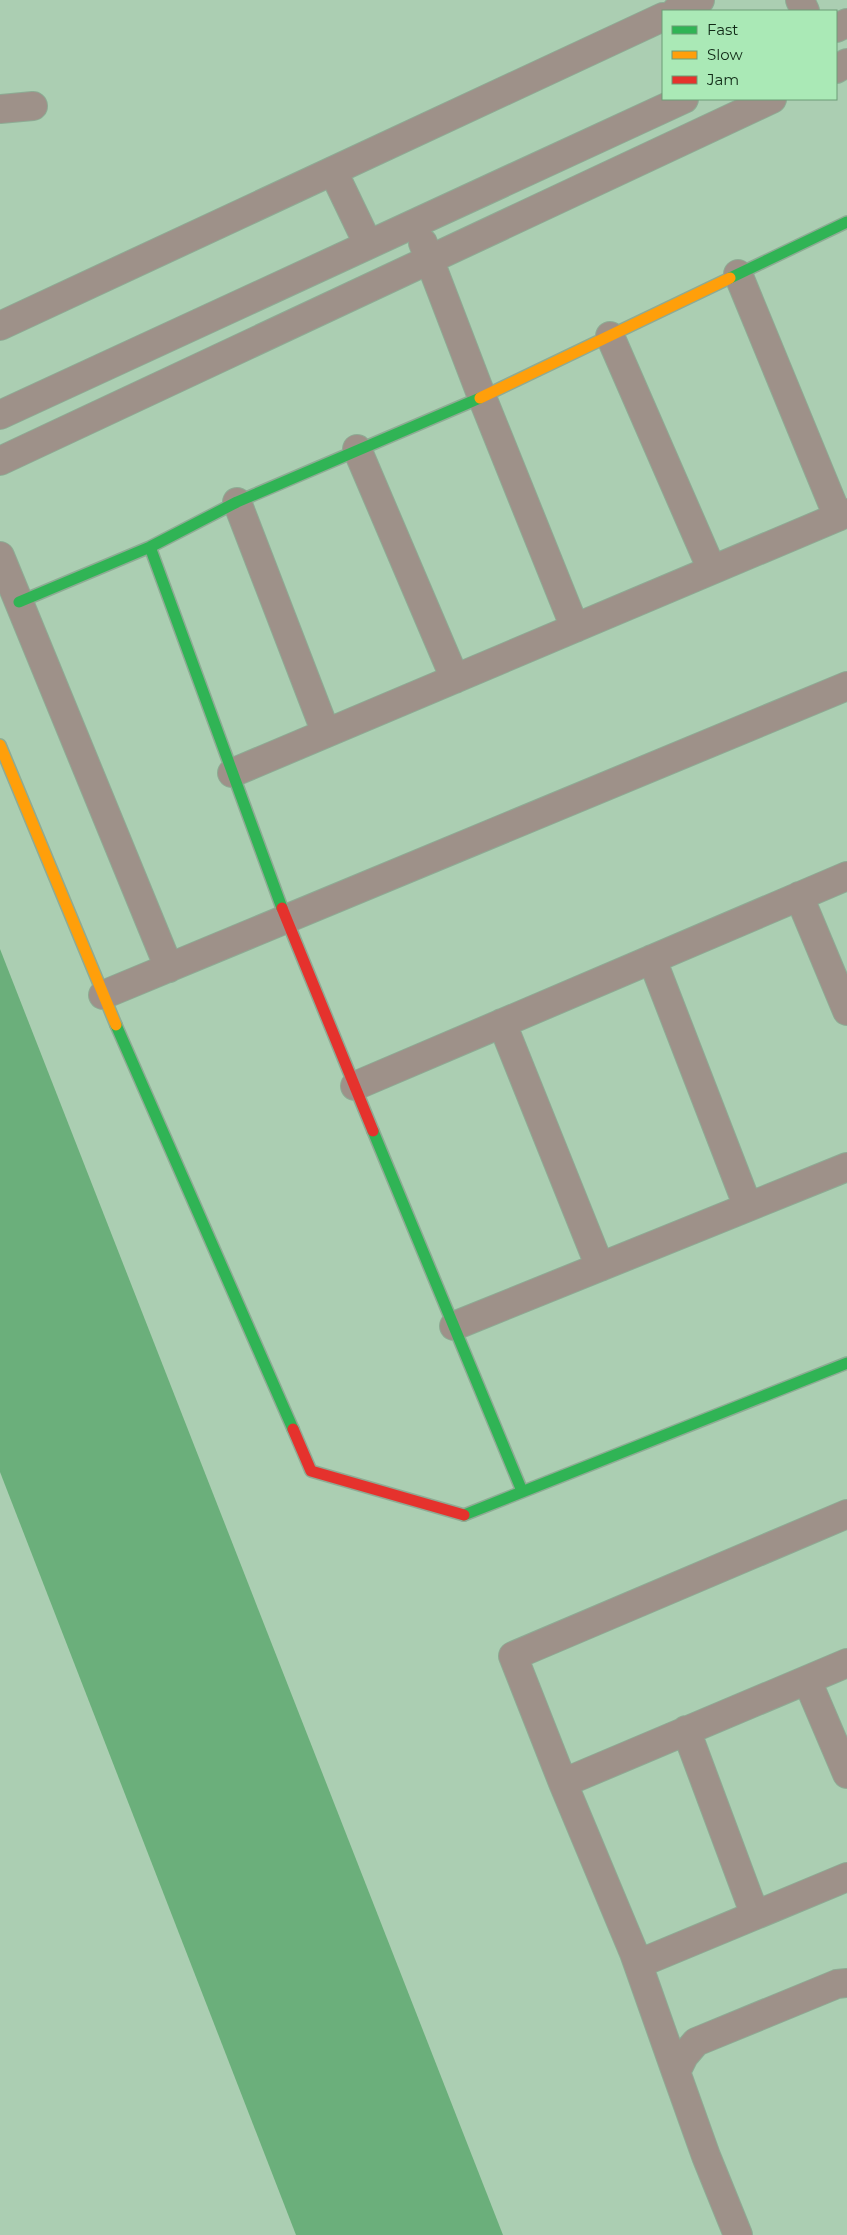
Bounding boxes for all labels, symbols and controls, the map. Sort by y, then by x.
legend [662,10,837,100]
text: Fast [707,20,738,39]
text: Slow [707,45,743,64]
text: Jam [706,70,739,89]

